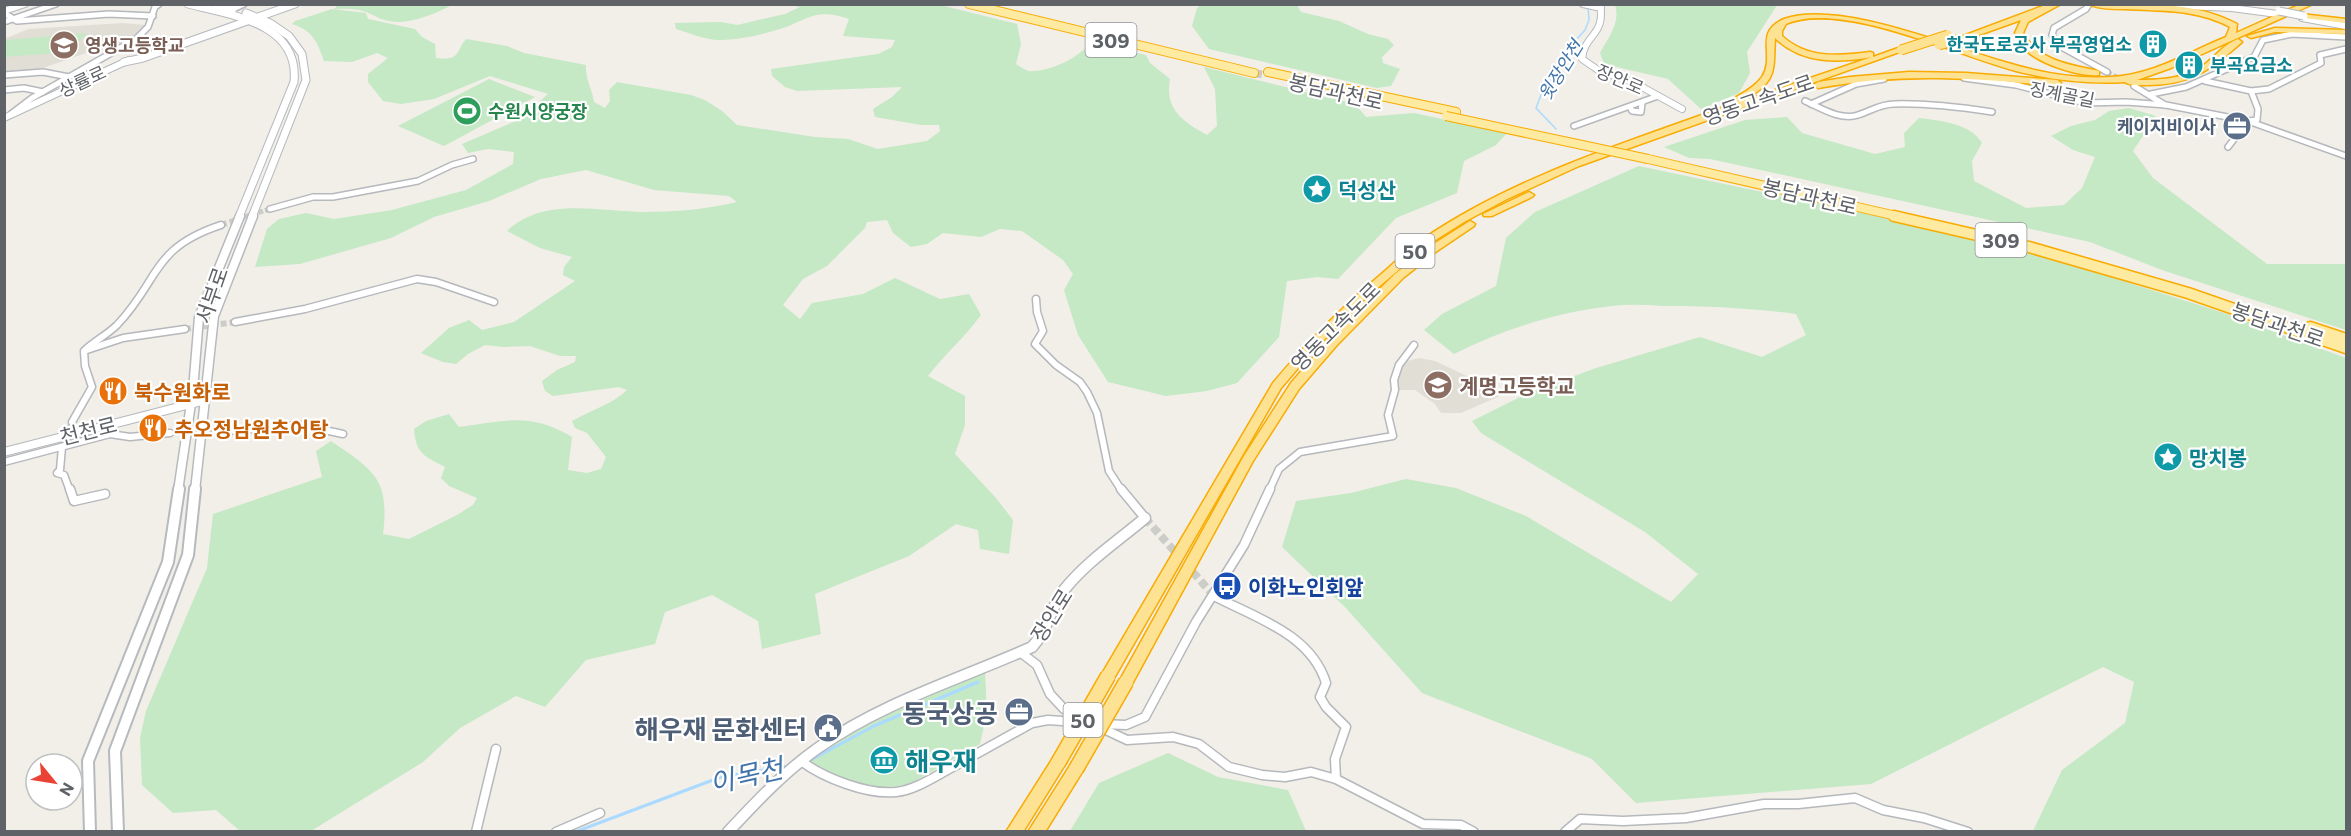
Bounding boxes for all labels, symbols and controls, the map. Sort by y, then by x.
road number: 309 [1086,23,1136,57]
building icon: 한국도로공사 부곡영업소 [2137,28,2169,60]
school or university icon: 영생고등학교 [48,29,80,61]
place label: 한국도로공사 부곡영업소 [1946,33,2132,55]
place label: 영생고등학교 [85,34,184,56]
water label: 윗장안천 [1533,34,1588,104]
building icon: 부곡요금소 [2173,49,2205,81]
place label: 부곡요금소 [2210,54,2293,76]
street label: 장안로 [1593,59,1647,99]
street label: 상률로 [55,61,109,101]
street label: 봉담과천로 [1286,68,1386,114]
street label: 영동고속도로 [1699,68,1817,130]
street label: 징계골길 [2027,77,2097,111]
sports icon: 수원시양궁장 [451,95,483,127]
place label: 수원시양궁장 [488,100,588,122]
office icon: 케이지비이사 [2221,110,2253,142]
place label: 케이지비이사 [2117,115,2216,137]
place icon: 덕성산 [1301,173,1333,205]
street label: 봉담과천로 [1760,173,1860,219]
place label: 덕성산 [1338,177,1396,202]
road number: 309 [1976,223,2026,257]
road number: 50 [1396,234,1434,268]
street label: 서부로 [190,264,232,326]
street label: 영동고속도로 [1285,276,1385,376]
street label: 봉담과천로 [2228,296,2328,352]
school or university icon: 계명고등학교 [1422,369,1454,401]
place label: 계명고등학교 [1459,373,1575,398]
restaurant icon: 북수원화로 [97,375,129,407]
place label: 북수원화로 [134,379,231,404]
street label: 천천로 [57,411,119,449]
restaurant icon: 추오정남원추어탕 [137,412,169,444]
place label: 추오정남원추어탕 [174,416,329,441]
place icon: 망치봉 [2152,441,2184,473]
place label: 망치봉 [2189,445,2247,470]
bus stop icon: 이화노인회앞 [1211,570,1243,602]
place label: 이화노인회앞 [1248,574,1364,599]
street label: 장안로 [1025,584,1077,646]
office icon: 동국상공 [1003,696,1035,728]
place label: 동국상공 [902,697,998,728]
road number: 50 [1064,703,1102,737]
public building icon: 해우재 문화센터 [812,712,844,744]
place label: 해우재 문화센터 [635,713,807,744]
museum icon: 해우재 [868,744,900,776]
place label: 해우재 [905,745,977,776]
water label: 이목천 [706,750,789,799]
north arrow [24,752,84,812]
text: N [56,780,79,800]

